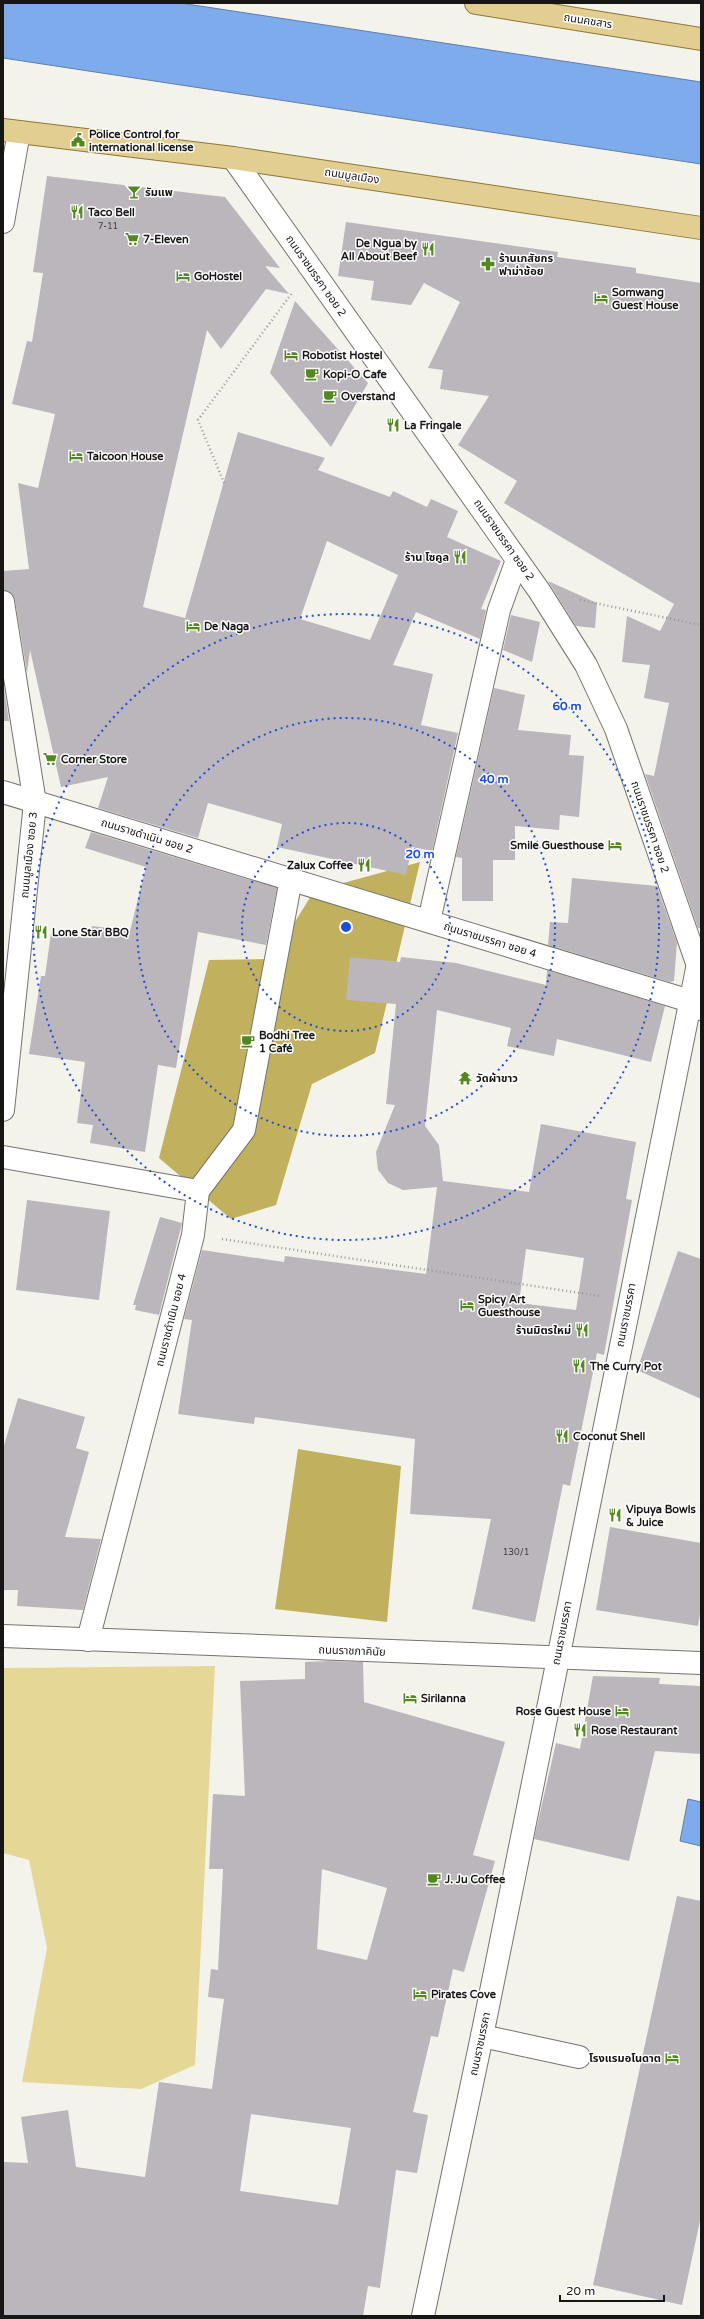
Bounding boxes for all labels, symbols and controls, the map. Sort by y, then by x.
street label: ถนนคชสาร [563,11,613,31]
place label: Police Control for international license [89,128,194,154]
public building icon: Police Control for international license [70,132,86,148]
street label: ถนนมูลเมือง [324,165,380,187]
bar icon: รัมแพ [126,184,142,200]
place label: รัมแพ [145,186,173,199]
restaurant icon: Taco Bell [69,204,85,220]
place label: Taco Bell [87,206,135,219]
house number: 7-11 [98,221,118,232]
supermarket icon: 7-Eleven [124,231,140,247]
place label: 7-Eleven [143,233,189,246]
street label: ถนนราชมรรคา ซอย 2 [283,233,349,319]
place label: De Ngua by All About Beef [341,237,418,263]
restaurant icon: De Ngua by All About Beef [420,241,436,257]
place label: ร้านเภสัชกร ฟาม่าช้อย [499,252,553,278]
pharmacy icon: ร้านเภสัชกร ฟาม่าช้อย [480,256,496,272]
hotel icon: GoHostel [175,268,191,284]
place label: GoHostel [194,270,242,283]
place label: Somwang Guest House [612,286,679,312]
hotel icon: Somwang Guest House [593,290,609,306]
hotel icon: Robotist Hostel [283,347,299,363]
place label: Robotist Hostel [302,349,383,362]
cafe icon: Kopi-O Cafe [304,366,320,382]
place label: Kopi-O Cafe [323,368,388,382]
cafe icon: Overstand [322,388,338,404]
place label: Overstand [341,390,395,403]
restaurant icon: La Fringale [385,417,401,433]
place label: La Fringale [404,419,462,433]
hotel icon: Taicoon House [68,448,84,464]
place label: Taicoon House [86,450,164,463]
street label: ถนนราชมรรคา ซอย 2 [471,497,537,583]
restaurant icon: ร้าน โซคูล [452,549,468,565]
place label: ร้าน โซคูล [405,551,449,564]
hotel icon: De Naga [185,618,201,634]
place label: De Naga [204,620,249,634]
text: 60 m [552,699,582,713]
supermarket icon: Corner Store [42,751,58,767]
place label: Corner Store [61,753,128,766]
text: 40 m [479,772,509,786]
street label: ถนนราชมรรคา ซอย 2 [628,779,672,875]
street label: ถนนมูลเมือง ซอย 3 [18,811,40,899]
street label: ถนนราชดำเนิน ซอย 2 [99,816,195,856]
hotel icon: Smile Guesthouse [607,837,623,853]
place label: Smile Guesthouse [510,839,605,852]
text: 20 m [405,847,435,861]
restaurant icon: Zalux Coffee [356,857,372,873]
place label: Zalux Coffee [287,859,354,872]
centre of rings [339,920,353,934]
street label: ถนนราชมรรคา ซอย 4 [442,920,538,960]
restaurant icon: Lone Star BBQ [33,924,49,940]
place label: Lone Star BBQ [52,926,129,939]
place label: Bodhi Tree 1 Café [259,1029,316,1055]
cafe icon: Bodhi Tree 1 Café [240,1033,256,1049]
temple icon: วัดผ้าขาว [457,1070,473,1086]
place label: วัดผ้าขาว [476,1072,518,1085]
street label: ถนนราชดำเนิน ซอย 4 [153,1272,189,1368]
street label: ถนนราชมรรคา [613,1282,639,1348]
place label: Spicy Art Guesthouse [478,1293,541,1319]
hotel icon: Spicy Art Guesthouse [459,1297,475,1313]
restaurant icon: ร้านมิตรใหม่ [574,1322,590,1338]
place label: ร้านมิตรใหม่ [516,1324,571,1337]
restaurant icon: The Curry Pot [571,1358,587,1374]
place label: The Curry Pot [589,1360,663,1374]
restaurant icon: Coconut Shell [554,1428,570,1444]
place label: Coconut Shell [573,1430,645,1443]
place label: Vipuya Bowls & Juice [626,1503,696,1529]
restaurant icon: Vipuya Bowls & Juice [607,1507,623,1523]
house number: 130/1 [503,1547,529,1558]
street label: ถนนราชมรรคา [549,1600,575,1666]
street label: ถนนราชภาคินัย [318,1643,386,1659]
hotel icon: Sirilanna [402,1690,418,1706]
place label: Sirilanna [421,1692,466,1705]
hotel icon: Rose Guest House [614,1703,630,1719]
place label: Rose Guest House [516,1705,612,1718]
restaurant icon: Rose Restaurant [572,1722,588,1738]
place label: Rose Restaurant [591,1724,678,1737]
cafe icon: J. Ju Coffee [426,1871,442,1887]
place label: J. Ju Coffee [444,1873,506,1886]
hotel icon: Pirates Cove [412,1986,428,2002]
place label: Pirates Cove [431,1988,497,2001]
street label: ถนนราชมรรคา [467,2011,493,2077]
hotel icon: โรงแรมอโนดาต [664,2050,680,2066]
place label: โรงแรมอโนดาต [589,2052,661,2065]
scale bar [560,2277,664,2303]
text: 20 m [566,2284,595,2298]

